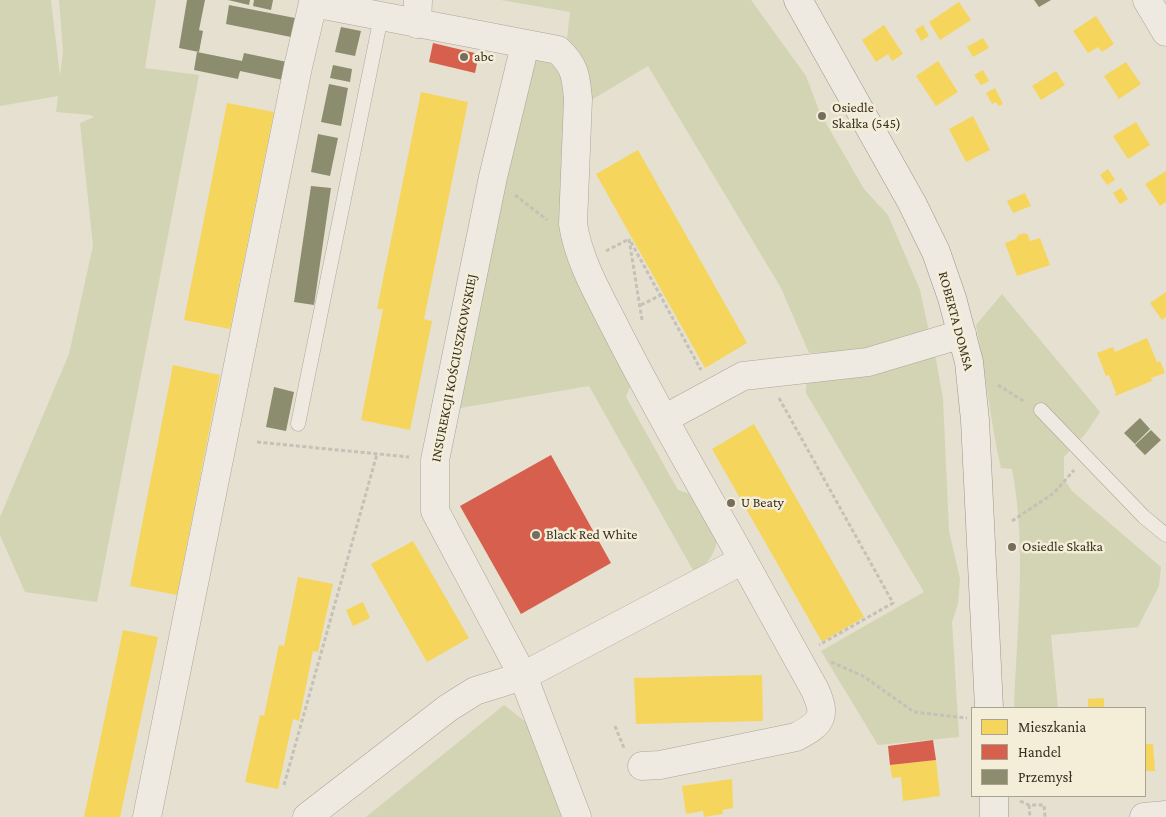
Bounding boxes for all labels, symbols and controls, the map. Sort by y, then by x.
place label: abc [474,49,493,65]
marker: abc [458,51,470,63]
place label: Osiedle Skałka (545) [832,100,901,132]
marker: Osiedle Skałka (545) [816,110,828,122]
street label: ROBERTA DOMSA [935,269,977,373]
street label: INSUREKCJI KOŚCIUSZKOWSKIEJ [427,272,481,464]
place label: U Beaty [741,495,784,511]
marker: U Beaty [725,497,737,509]
place label: Black Red White [546,527,637,543]
marker: Black Red White [530,529,542,541]
place label: Osiedle Skałka [1022,539,1103,555]
marker: Osiedle Skałka [1006,541,1018,553]
legend [971,707,1146,797]
text: Mieszkania [1018,719,1086,735]
text: Handel [1018,744,1061,760]
text: Przemysł [1018,769,1072,785]

